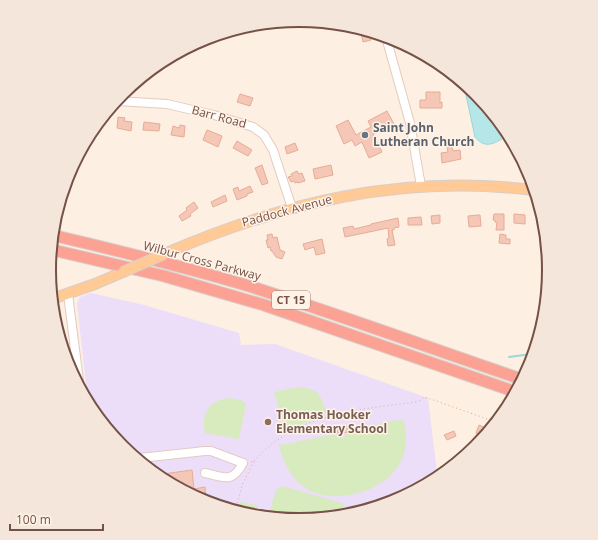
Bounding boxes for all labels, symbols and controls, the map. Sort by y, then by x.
street label: Barr Road [190,101,248,132]
place label: Saint John Lutheran Church [373,119,474,150]
marker: Saint John Lutheran Church [360,130,370,140]
street label: Paddock Avenue [240,190,334,231]
street label: Wilbur Cross Parkway [141,237,264,285]
road number: CT 15 [272,291,310,309]
place label: Thomas Hooker Elementary School [276,406,387,437]
marker: Thomas Hooker Elementary School [263,417,273,427]
scale bar [10,506,103,532]
text: 100 m [16,511,51,528]

